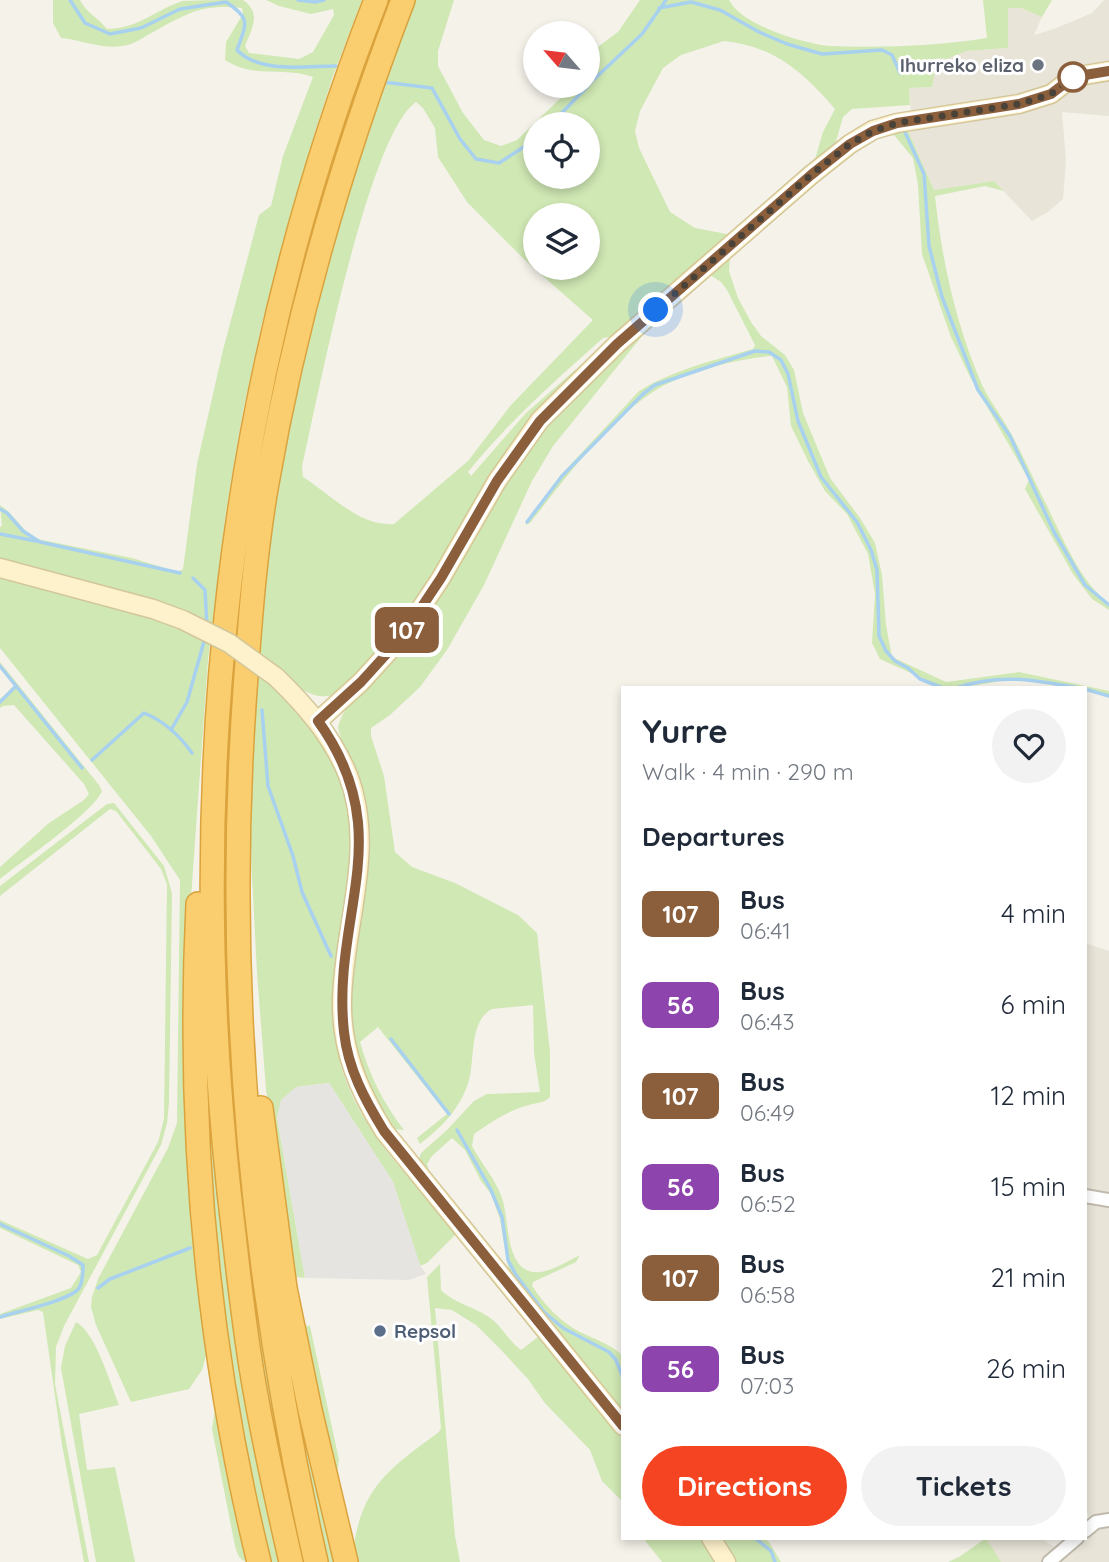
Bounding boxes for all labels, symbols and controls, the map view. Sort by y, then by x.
north arrow [523,21,600,98]
map controls [523,21,600,280]
place label: Ihurreko eliza [900,53,1024,77]
marker: Ihurreko eliza [1030,57,1046,73]
unlabelled marker [1058,62,1088,92]
button: locate [523,112,600,189]
button: layers [523,203,600,280]
your location [638,292,673,327]
line badge: 107 [367,607,447,653]
text: 107 [389,615,425,645]
button: heart [992,709,1066,783]
text: Yurre [642,710,728,751]
text: Walk · 4 min · 290 m [642,757,854,786]
text: Departures [642,820,785,853]
text: Bus [740,883,785,916]
text: 4 min [1001,897,1066,930]
text: 107 [662,899,699,929]
text: 06:41 [740,916,791,945]
text: Bus [740,974,785,1007]
text: 6 min [1001,988,1066,1021]
text: 56 [667,990,694,1020]
text: 06:43 [740,1007,795,1036]
text: Bus [740,1065,785,1098]
text: 12 min [991,1079,1066,1112]
text: 107 [662,1081,699,1111]
text: 06:49 [740,1098,795,1127]
text: Bus [740,1156,785,1189]
text: 15 min [991,1170,1066,1203]
text: 56 [667,1172,694,1202]
text: 06:52 [740,1189,796,1218]
text: Bus [740,1247,785,1280]
text: 21 min [991,1261,1066,1294]
text: 107 [662,1263,699,1293]
text: 06:58 [740,1280,795,1309]
place label: Repsol [394,1319,456,1343]
marker: Repsol [372,1323,388,1339]
text: Bus [740,1338,785,1371]
text: 26 min [986,1352,1066,1385]
text: 56 [667,1354,694,1384]
text: 07:03 [740,1371,794,1400]
button: Directions [642,1446,847,1526]
button: Tickets [861,1446,1066,1526]

